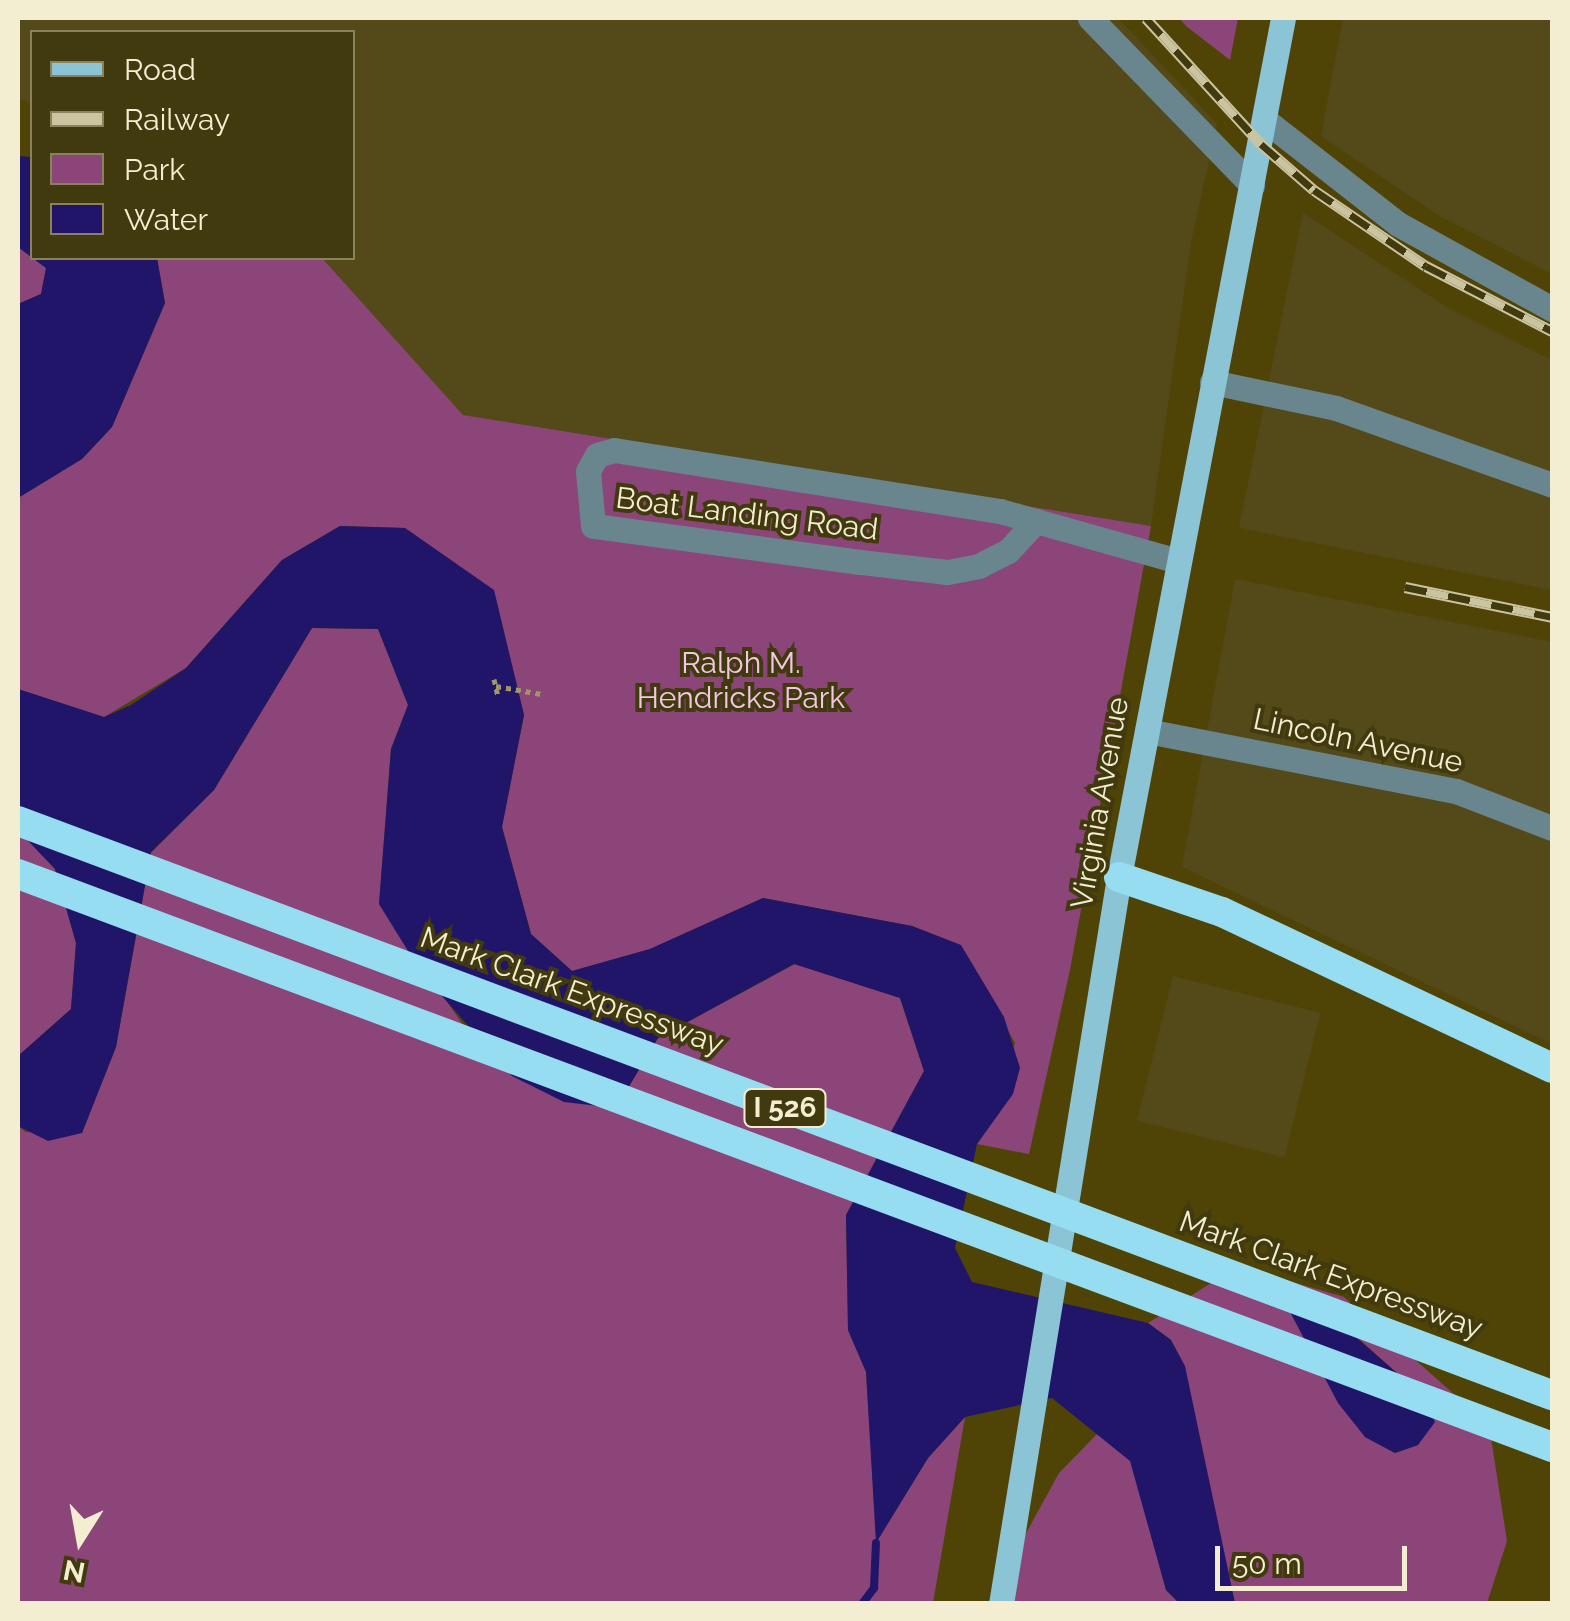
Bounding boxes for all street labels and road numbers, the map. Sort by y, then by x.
street label: Boat Landing Road [614,480,880,548]
street label: Virginia Avenue [1064,694,1136,912]
street label: Lincoln Avenue [1249,701,1467,781]
street label: Mark Clark Expressway [415,919,729,1063]
road number: I 526 [742,1085,828,1131]
street label: Mark Clark Expressway [1174,1203,1488,1347]

